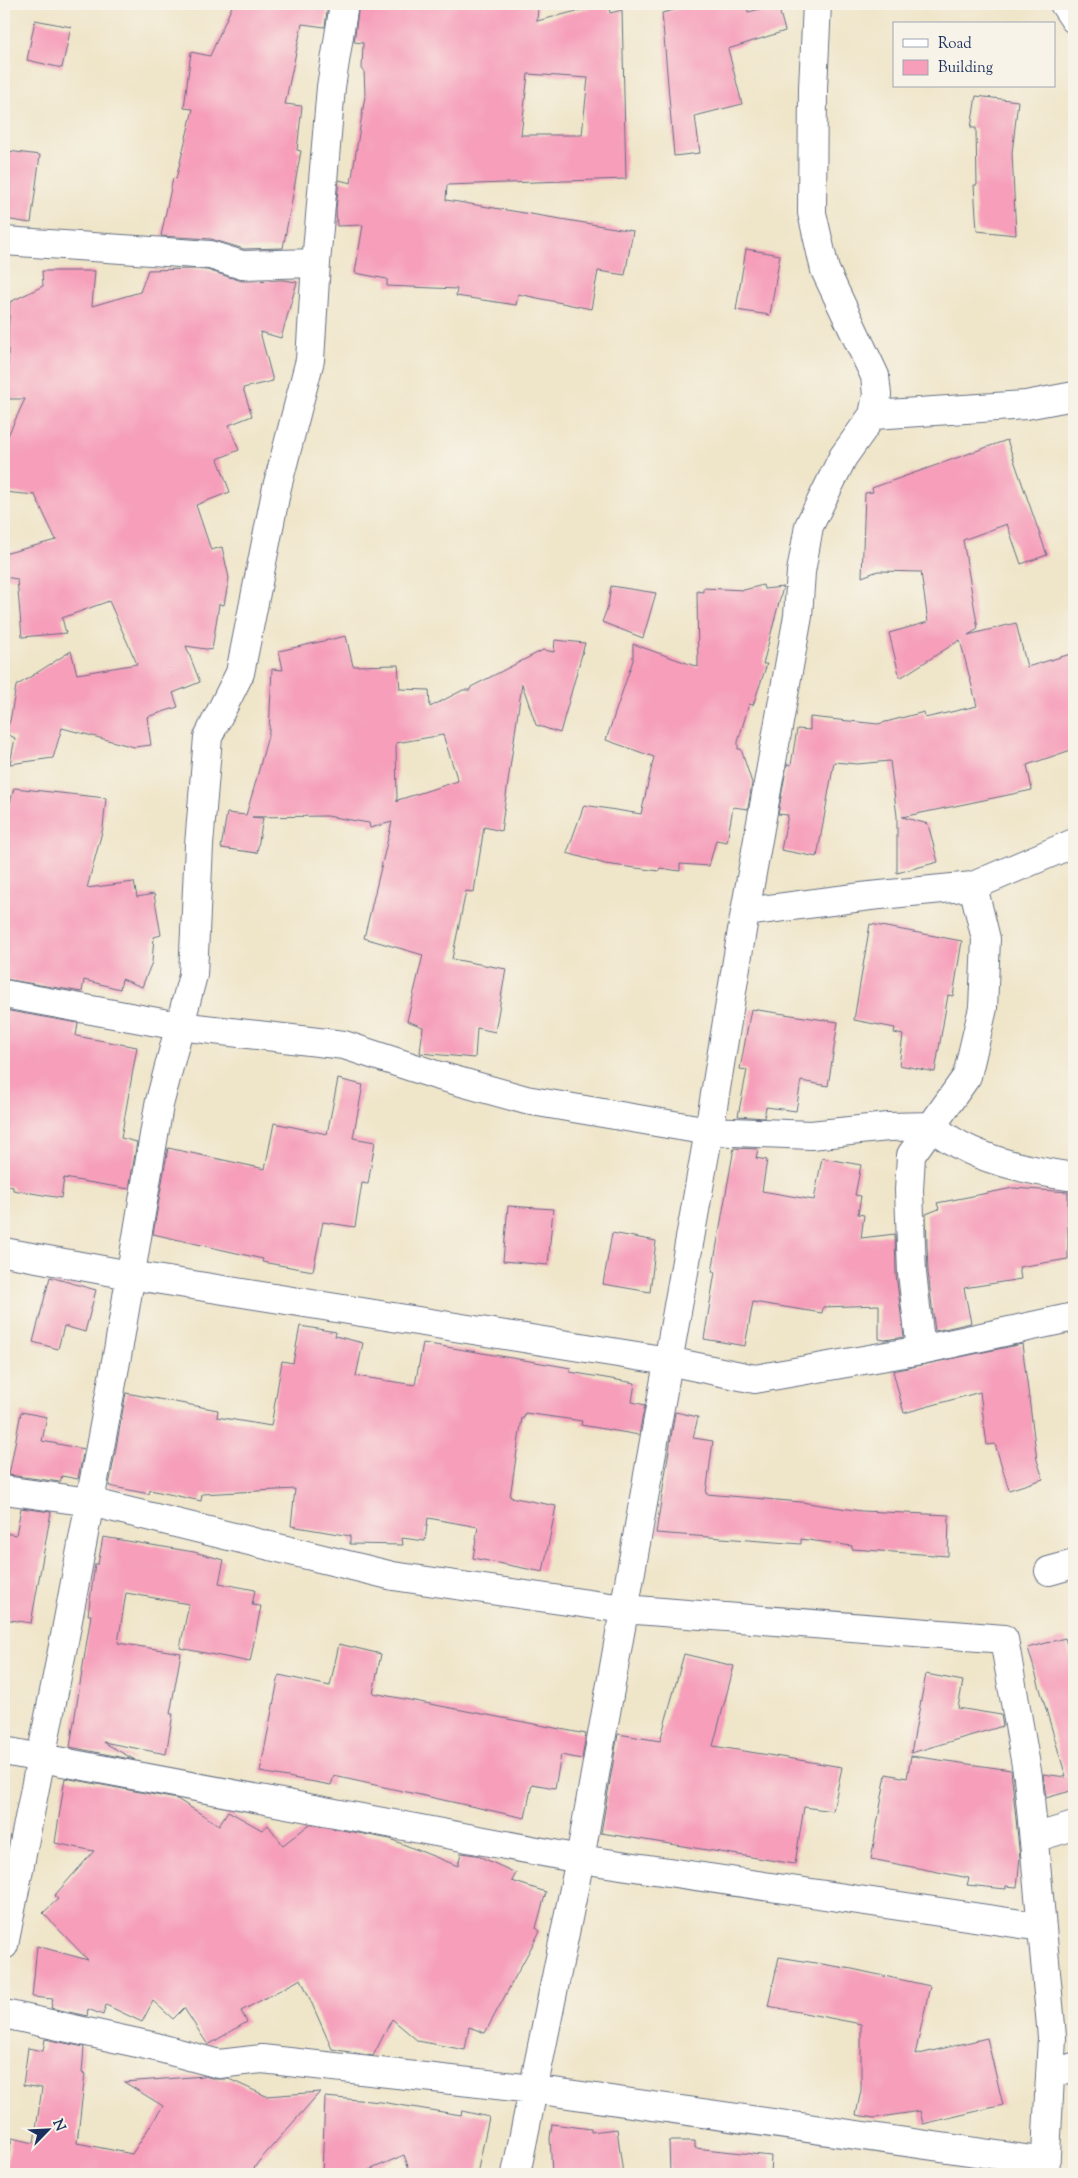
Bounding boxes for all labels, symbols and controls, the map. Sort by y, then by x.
legend [893,22,1056,88]
text: Road [938,34,972,55]
text: Building [938,58,993,79]
north arrow [22,2106,72,2156]
text: N [47,2116,69,2135]

